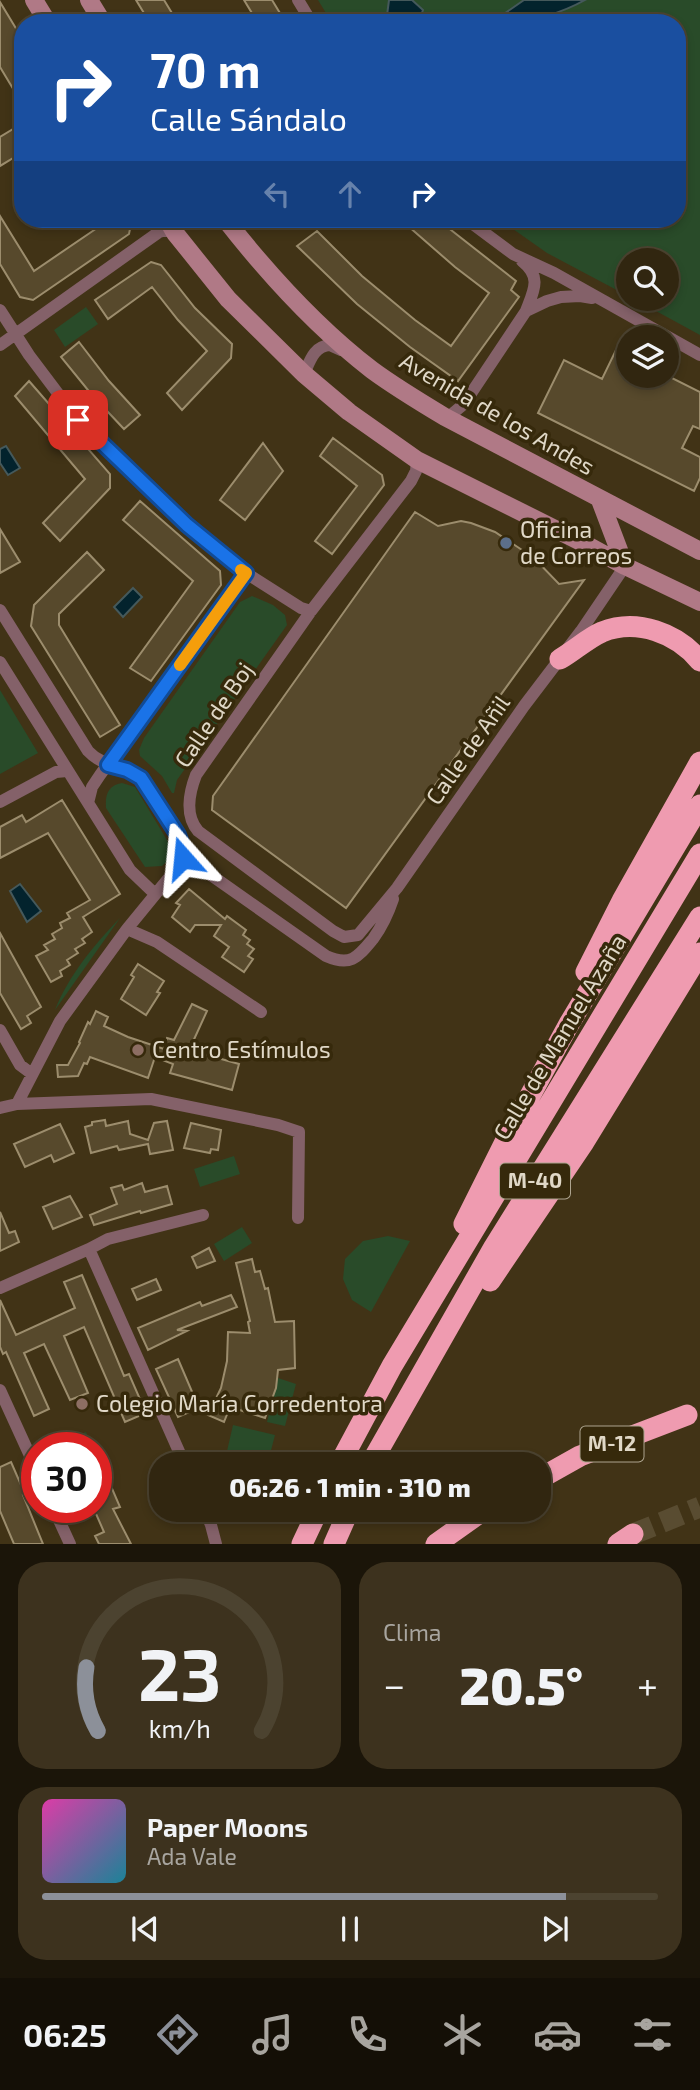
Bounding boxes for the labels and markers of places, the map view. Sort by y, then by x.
pin [48,390,108,450]
place label: Oficina de Correos [520,515,632,569]
marker: Oficina de Correos [498,535,514,551]
place label: Centro Estímulos [152,1035,331,1063]
marker: Centro Estímulos [130,1042,146,1058]
place label: Colegio María Corredentora [96,1389,383,1417]
marker: Colegio María Corredentora [74,1396,90,1412]

